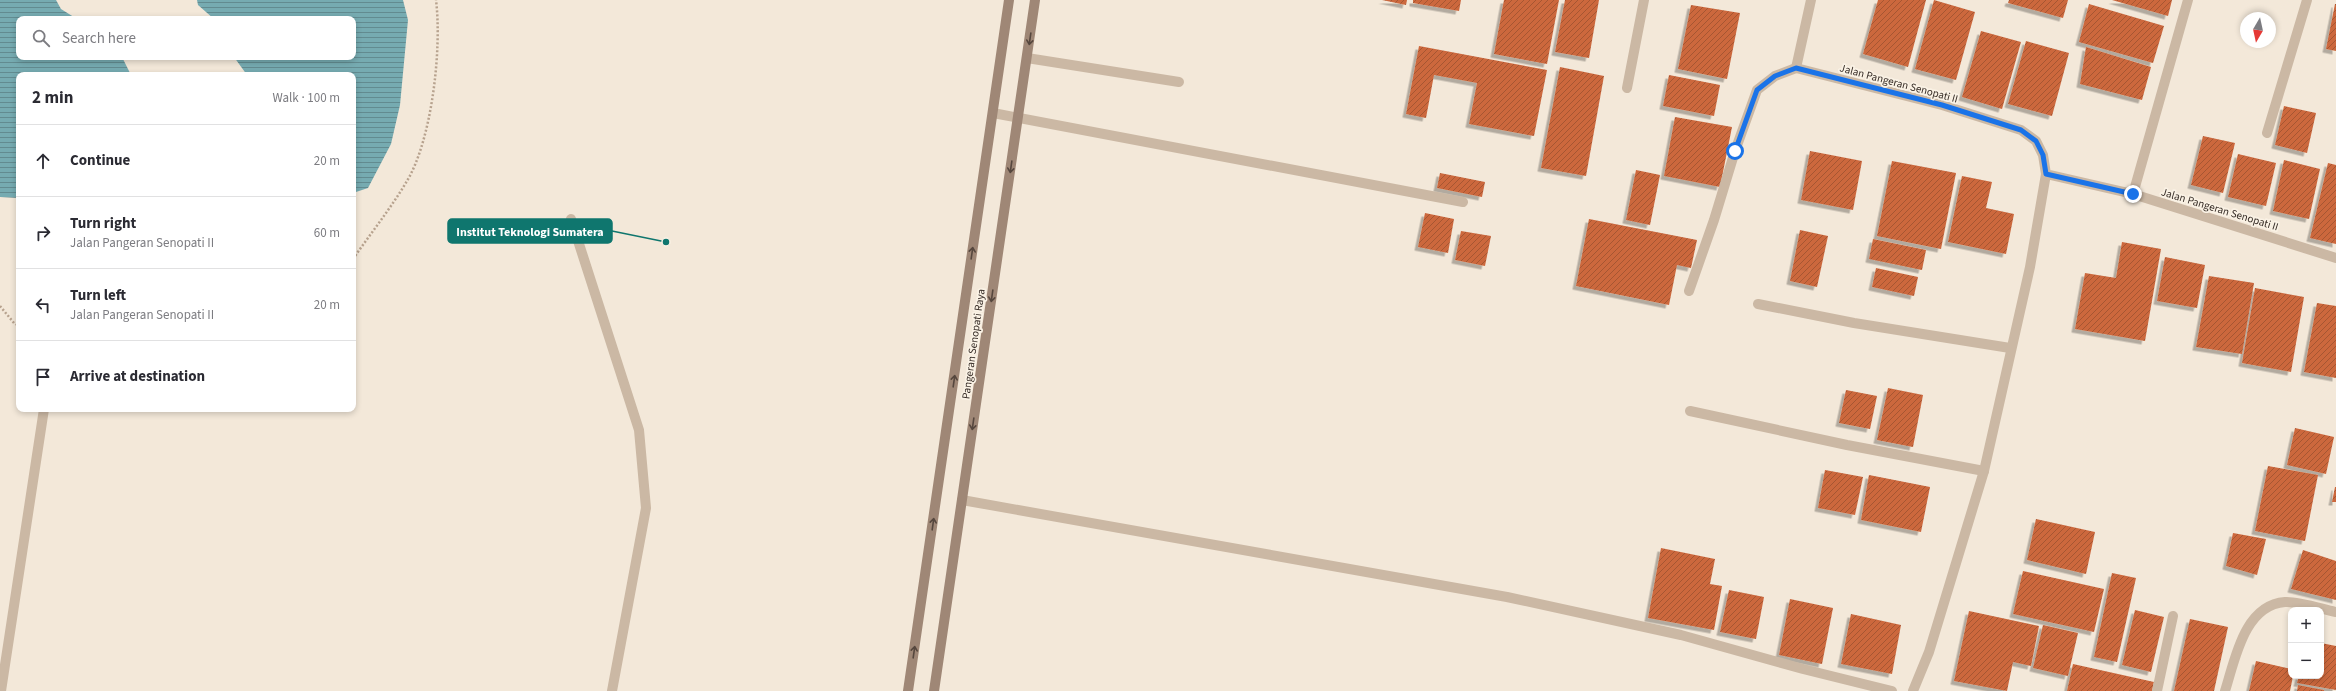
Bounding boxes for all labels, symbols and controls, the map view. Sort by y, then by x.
north arrow [2240,12,2276,48]
search box [16,16,356,60]
icon: search [30,27,52,49]
text: Search here [62,28,136,49]
one-way arrow [1026,32,1034,45]
street label: Jalan Pangeran Senopati II [1838,60,1960,107]
text: 2 min [32,86,73,110]
text: Walk · 100 m [272,89,340,107]
route start [1726,142,1744,160]
icon: ahead [32,150,54,172]
text: Continue [70,150,130,171]
text: 20 m [314,152,340,170]
one-way arrow [1007,160,1015,173]
street label: Jalan Pangeran Senopati II [2159,184,2280,234]
route end [2124,185,2142,203]
text: Turn right [70,213,136,234]
callout: Institut Teknologi Sumatera [448,219,612,243]
icon: right [32,222,54,244]
text: 60 m [314,224,340,242]
text: Institut Teknologi Sumatera [456,224,604,241]
text: Jalan Pangeran Senopati II [70,234,214,252]
one-way arrow [968,247,976,260]
text: Turn left [70,285,126,306]
street label: Pangeran Senopati Raya [958,288,989,400]
one-way arrow [988,289,996,302]
icon: left [32,294,54,316]
text: 20 m [314,296,340,314]
text: Jalan Pangeran Senopati II [70,306,214,324]
icon: arrive [32,366,54,388]
text: Arrive at destination [70,366,205,387]
one-way arrow [950,375,958,388]
one-way arrow [969,418,977,431]
one-way arrow [929,518,937,531]
map controls [2288,607,2324,679]
button: + [2288,607,2324,643]
button: − [2288,643,2324,679]
one-way arrow [910,646,918,659]

